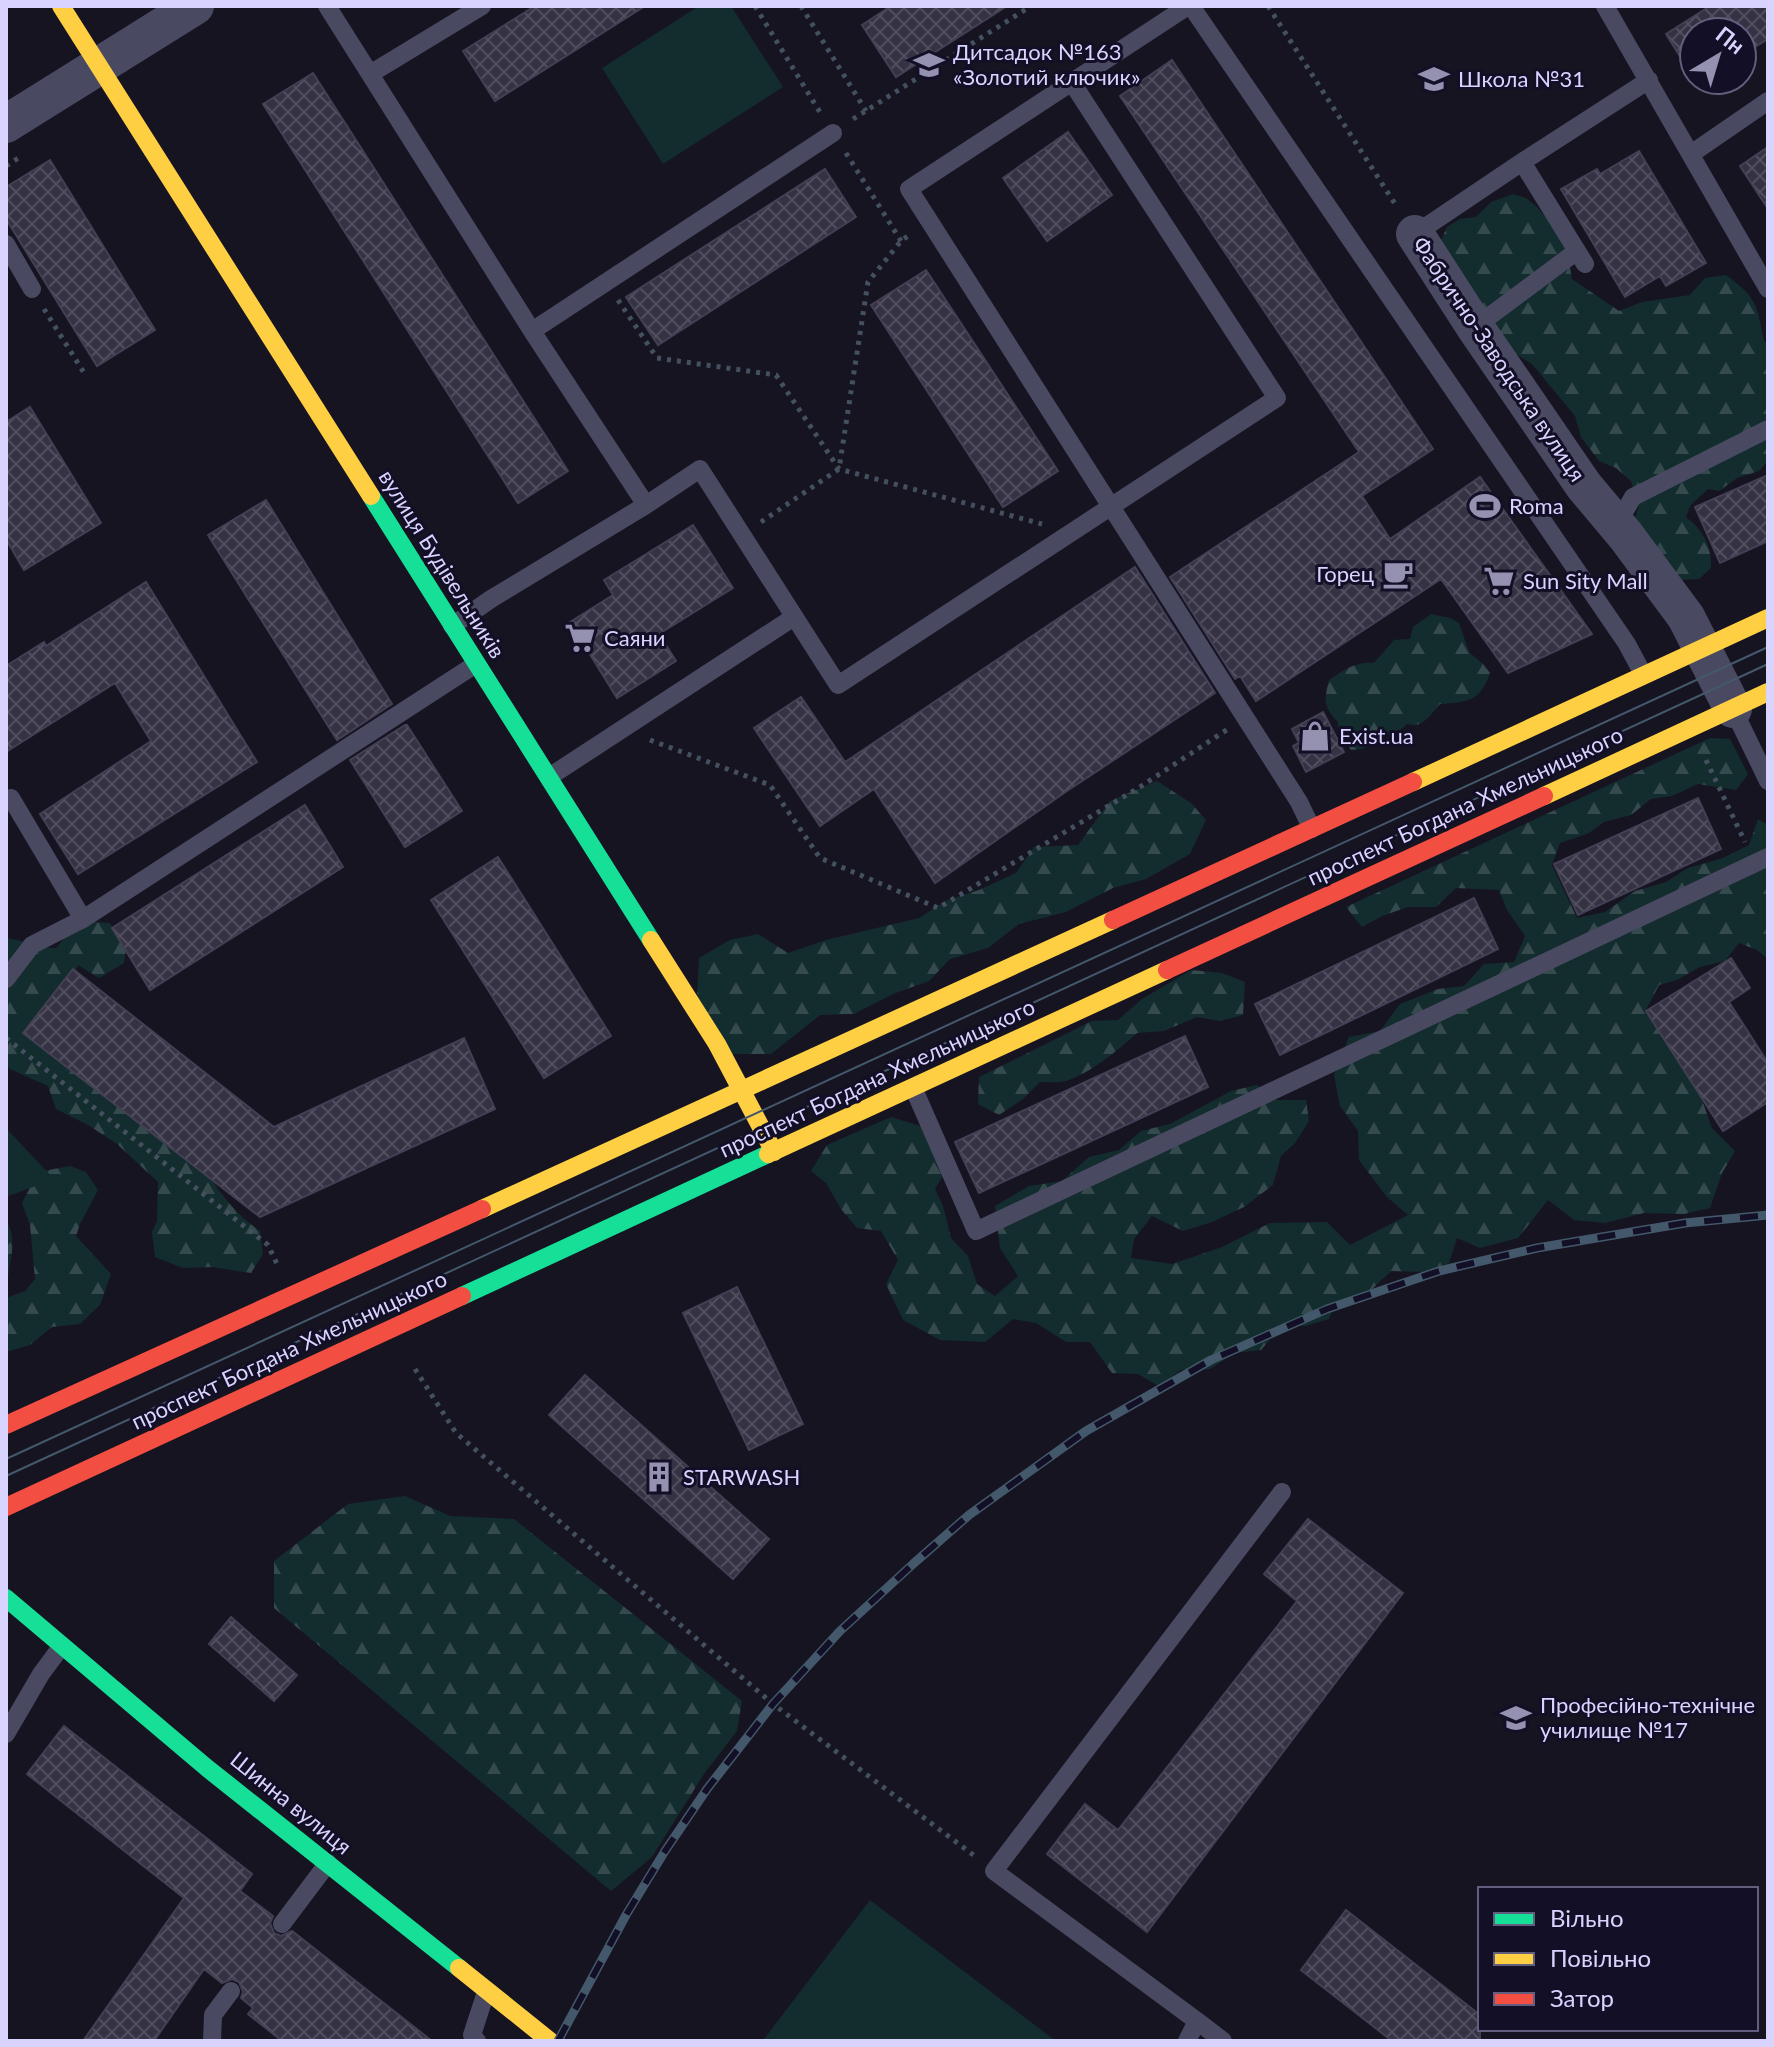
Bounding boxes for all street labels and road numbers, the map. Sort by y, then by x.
street label: Фабрично-Заводська вулиця [1407,231,1592,486]
street label: вулиця Будівельників [373,465,511,663]
street label: проспект Богдана Хмельницького [1303,720,1627,891]
street label: проспект Богдана Хмельницького [715,992,1039,1163]
street label: проспект Богдана Хмельницького [127,1264,451,1435]
street label: Шинна вулиця [225,1746,357,1860]

